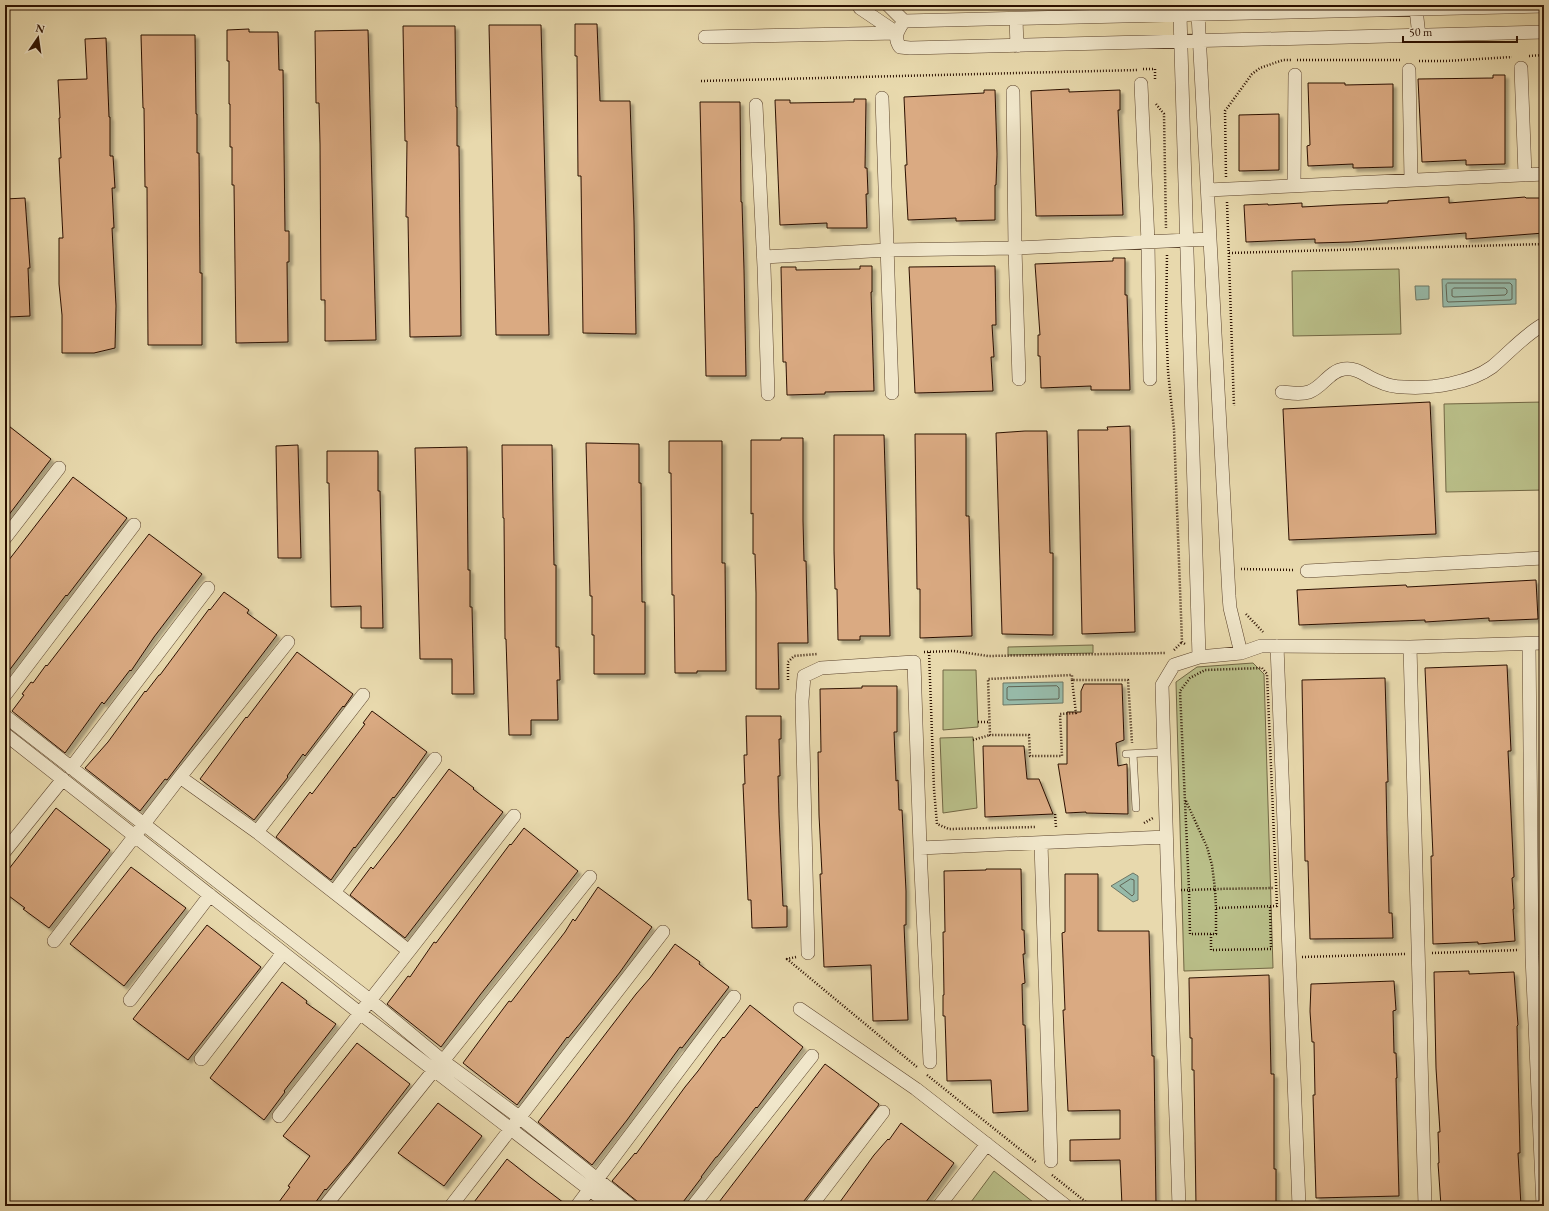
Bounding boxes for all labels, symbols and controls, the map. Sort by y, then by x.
north arrow [18,18,58,58]
scale bar [1403,18,1517,44]
text: N [34,20,46,36]
text: 50 m [1409,24,1433,40]

